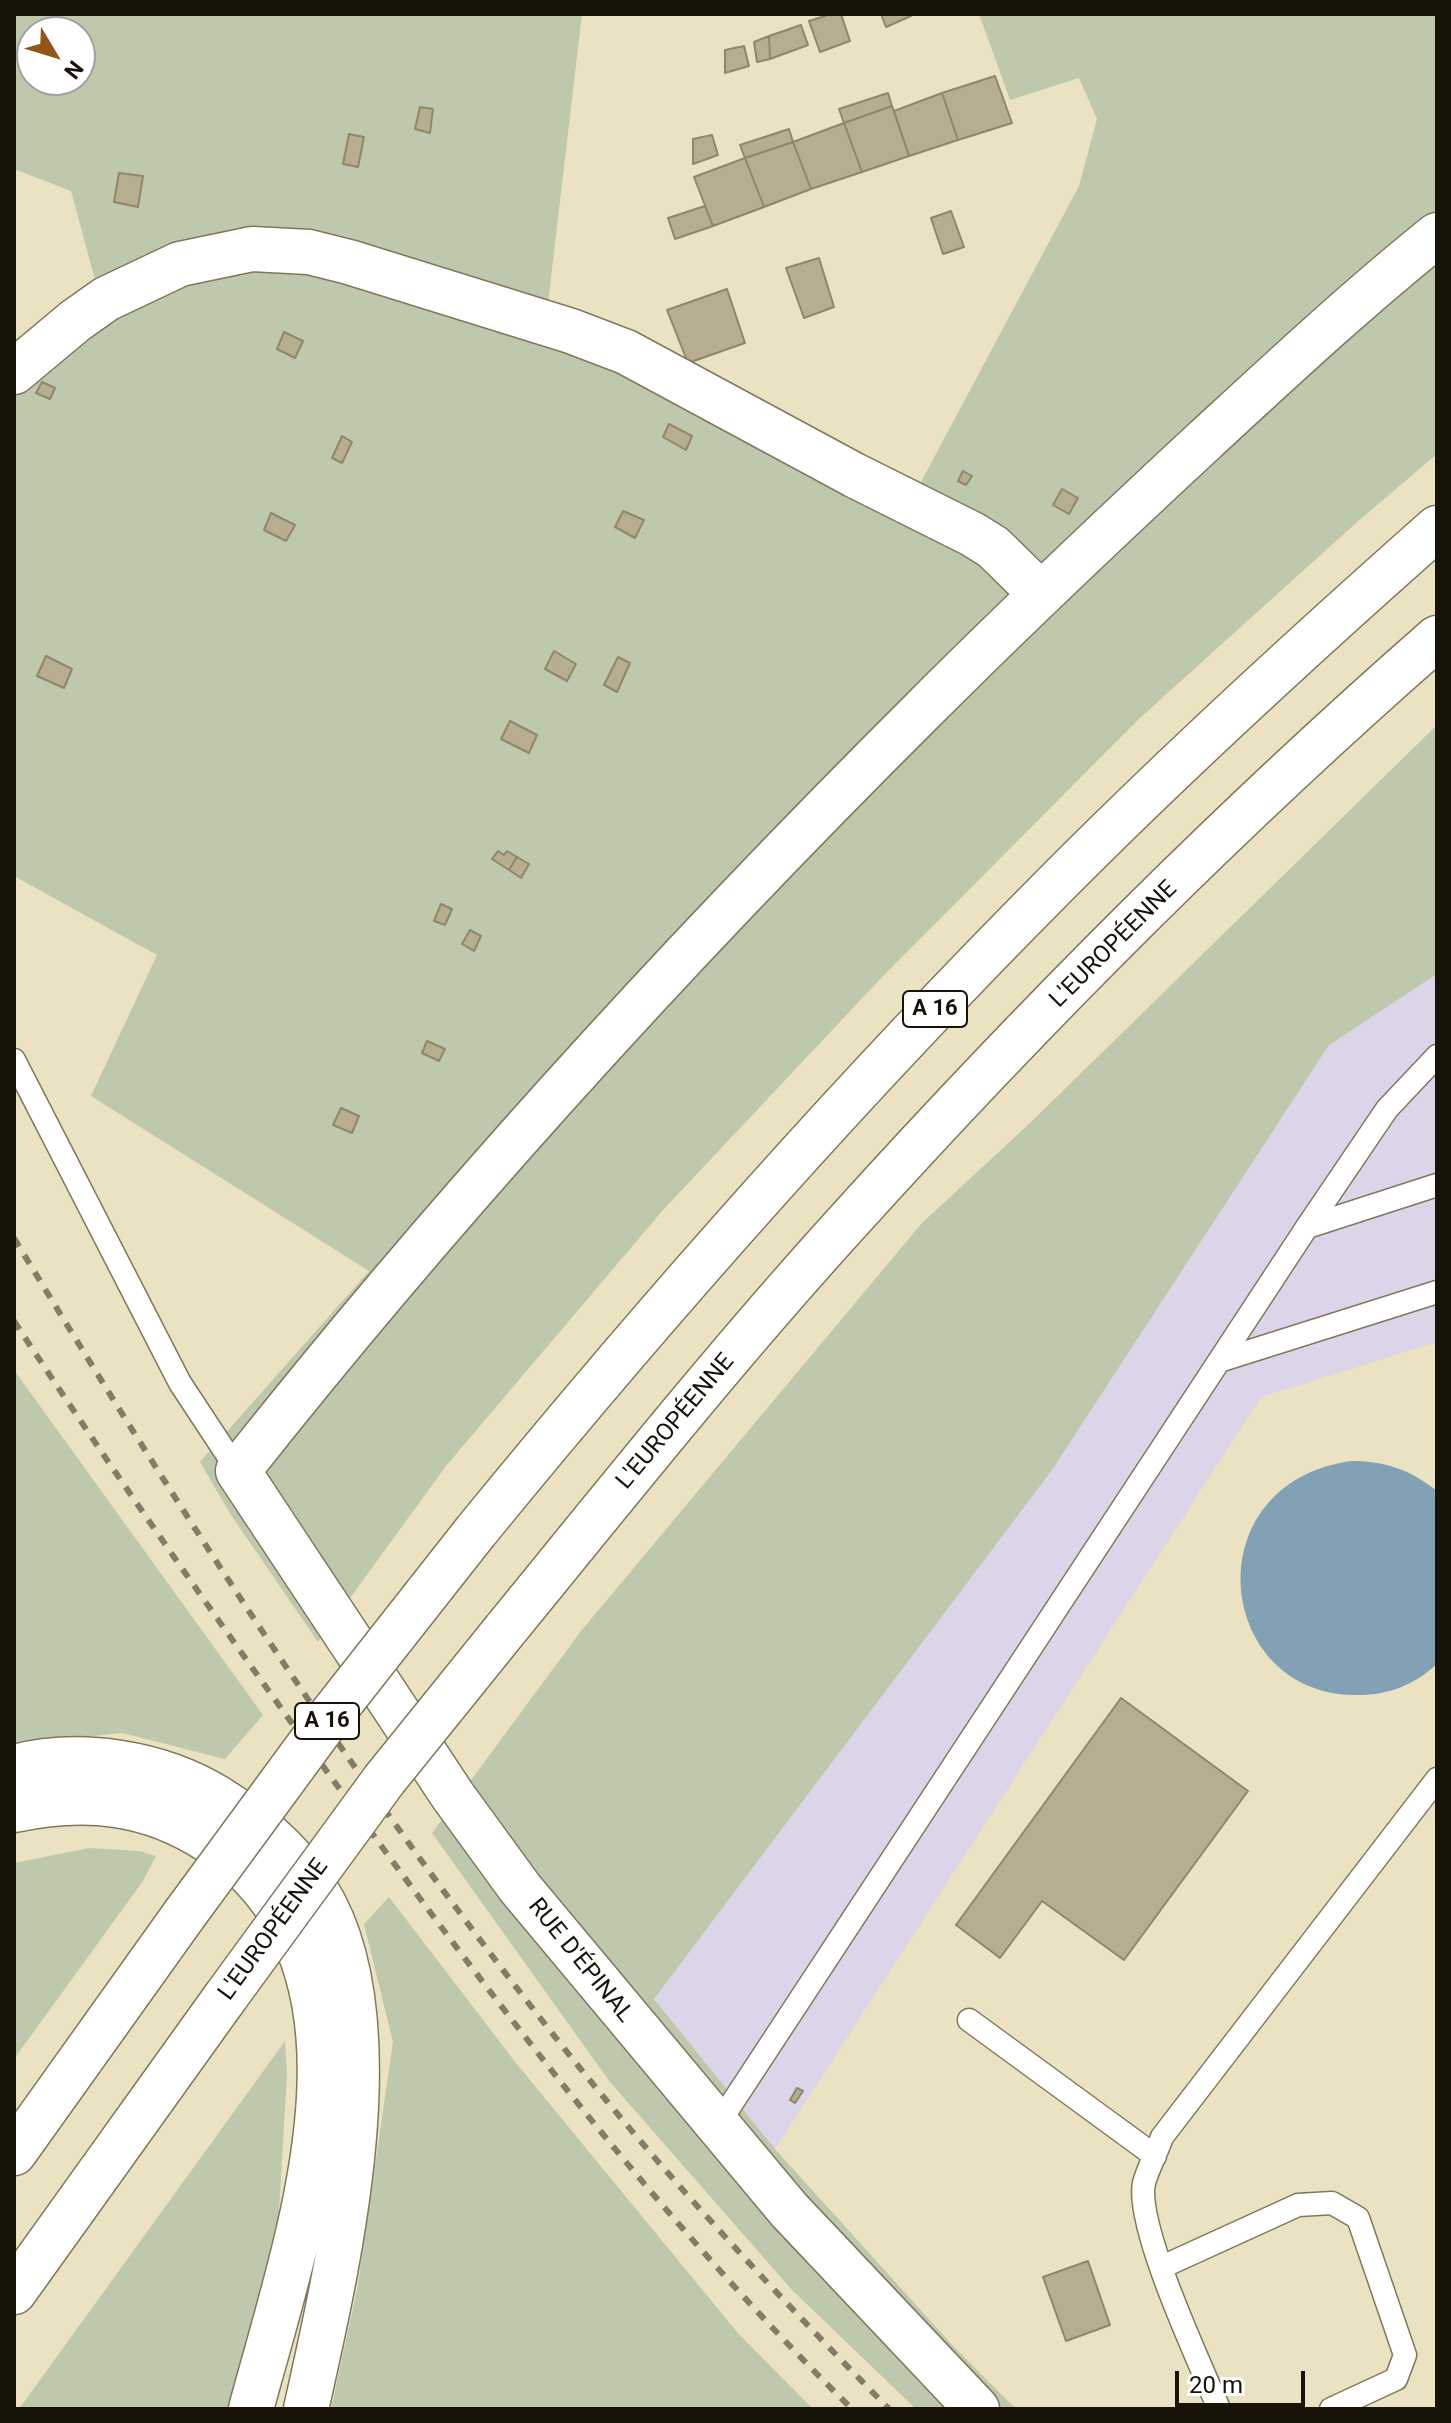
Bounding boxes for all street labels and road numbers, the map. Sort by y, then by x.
street label: L'EUROPÉENNE [1044,875,1184,1015]
road number: A 16 [903,991,967,1027]
street label: L'EUROPÉENNE [611,1348,741,1496]
road number: A 16 [295,1703,359,1739]
street label: L'EUROPÉENNE [213,1854,335,2006]
street label: RUE D'ÉPINAL [521,1893,639,2029]

